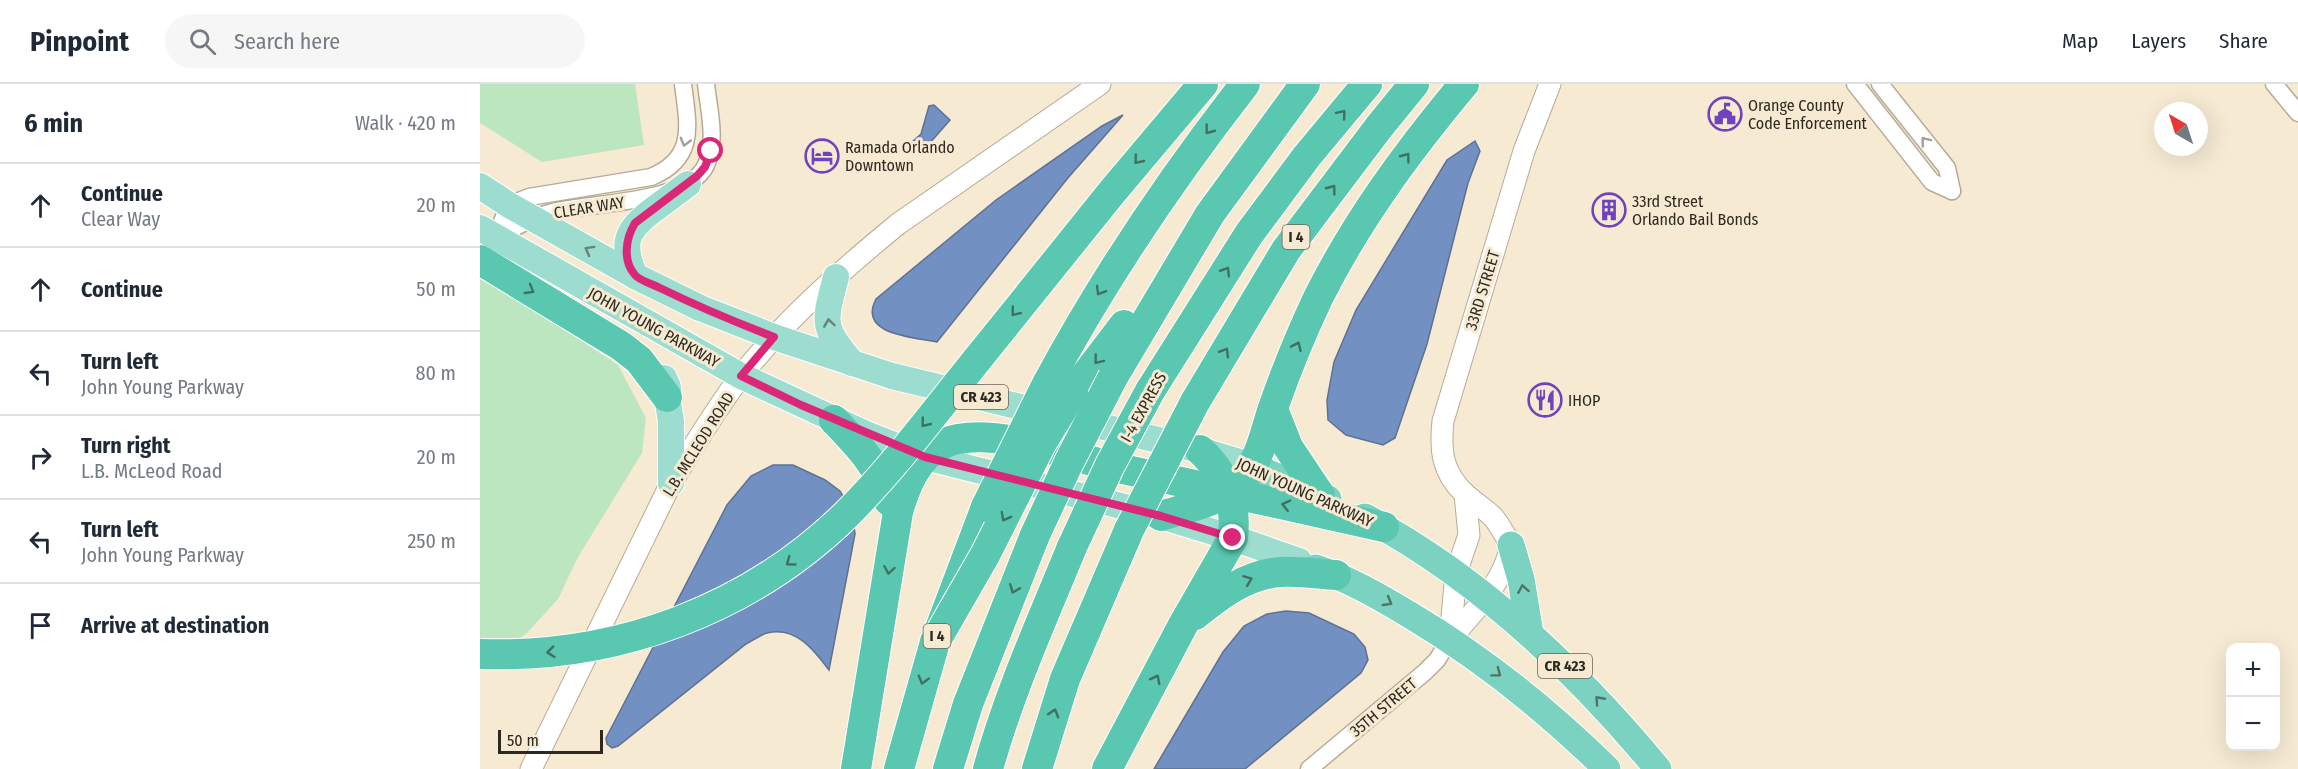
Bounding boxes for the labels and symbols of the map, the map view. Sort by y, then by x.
public building icon: Orange County Code Enforcement [1707,96,1743,132]
place label: Orange County Code Enforcement [1748,96,1868,133]
north arrow [2154,102,2208,156]
one-way arrow [1335,110,1346,121]
one-way arrow [1206,123,1217,134]
one-way arrow [680,136,692,147]
one-way arrow [1921,136,1932,147]
route start [697,137,723,163]
hotel icon: Ramada Orlando Downtown [804,138,840,174]
place label: Ramada Orlando Downtown [845,138,955,175]
one-way arrow [1399,152,1410,163]
one-way arrow [1134,153,1145,164]
one-way arrow [1325,185,1336,196]
building icon: 33rd Street Orlando Bail Bonds [1591,192,1627,228]
place label: 33rd Street Orlando Bail Bonds [1632,192,1759,229]
street label: CLEAR WAY [552,193,626,222]
road number: I 4 [1282,225,1310,249]
one-way arrow [585,245,595,257]
street label: 33RD STREET [1461,247,1504,332]
one-way arrow [1219,266,1230,277]
one-way arrow [524,283,534,295]
street label: JOHN YOUNG PARKWAY [585,283,723,372]
one-way arrow [1096,285,1107,295]
one-way arrow [1012,305,1023,316]
one-way arrow [823,318,835,328]
one-way arrow [1290,341,1302,352]
one-way arrow [1218,348,1229,358]
one-way arrow [1094,353,1105,364]
street label: I-4 EXPRESS [1116,369,1170,445]
restaurant icon: IHOP [1527,382,1563,418]
road number: CR 423 [954,385,1008,409]
street label: L.B. MCLEOD ROAD [659,389,738,500]
place label: IHOP [1568,391,1600,410]
one-way arrow [922,416,933,427]
street label: JOHN YOUNG PARKWAY [1233,454,1376,531]
one-way arrow [1281,499,1291,512]
one-way arrow [1001,510,1012,521]
route end [1219,524,1245,550]
one-way arrow [785,555,796,566]
one-way arrow [883,565,896,575]
one-way arrow [1242,575,1253,587]
one-way arrow [1009,583,1021,594]
one-way arrow [1517,584,1529,594]
one-way arrow [1382,595,1392,607]
road number: I 4 [924,624,950,648]
one-way arrow [547,645,556,658]
road number: CR 423 [1538,654,1592,678]
one-way arrow [1490,666,1501,677]
street label: 35TH STREET [1346,674,1421,741]
one-way arrow [918,675,930,685]
one-way arrow [1149,675,1160,686]
one-way arrow [1595,696,1606,707]
one-way arrow [1047,708,1060,719]
scale bar [498,727,603,754]

